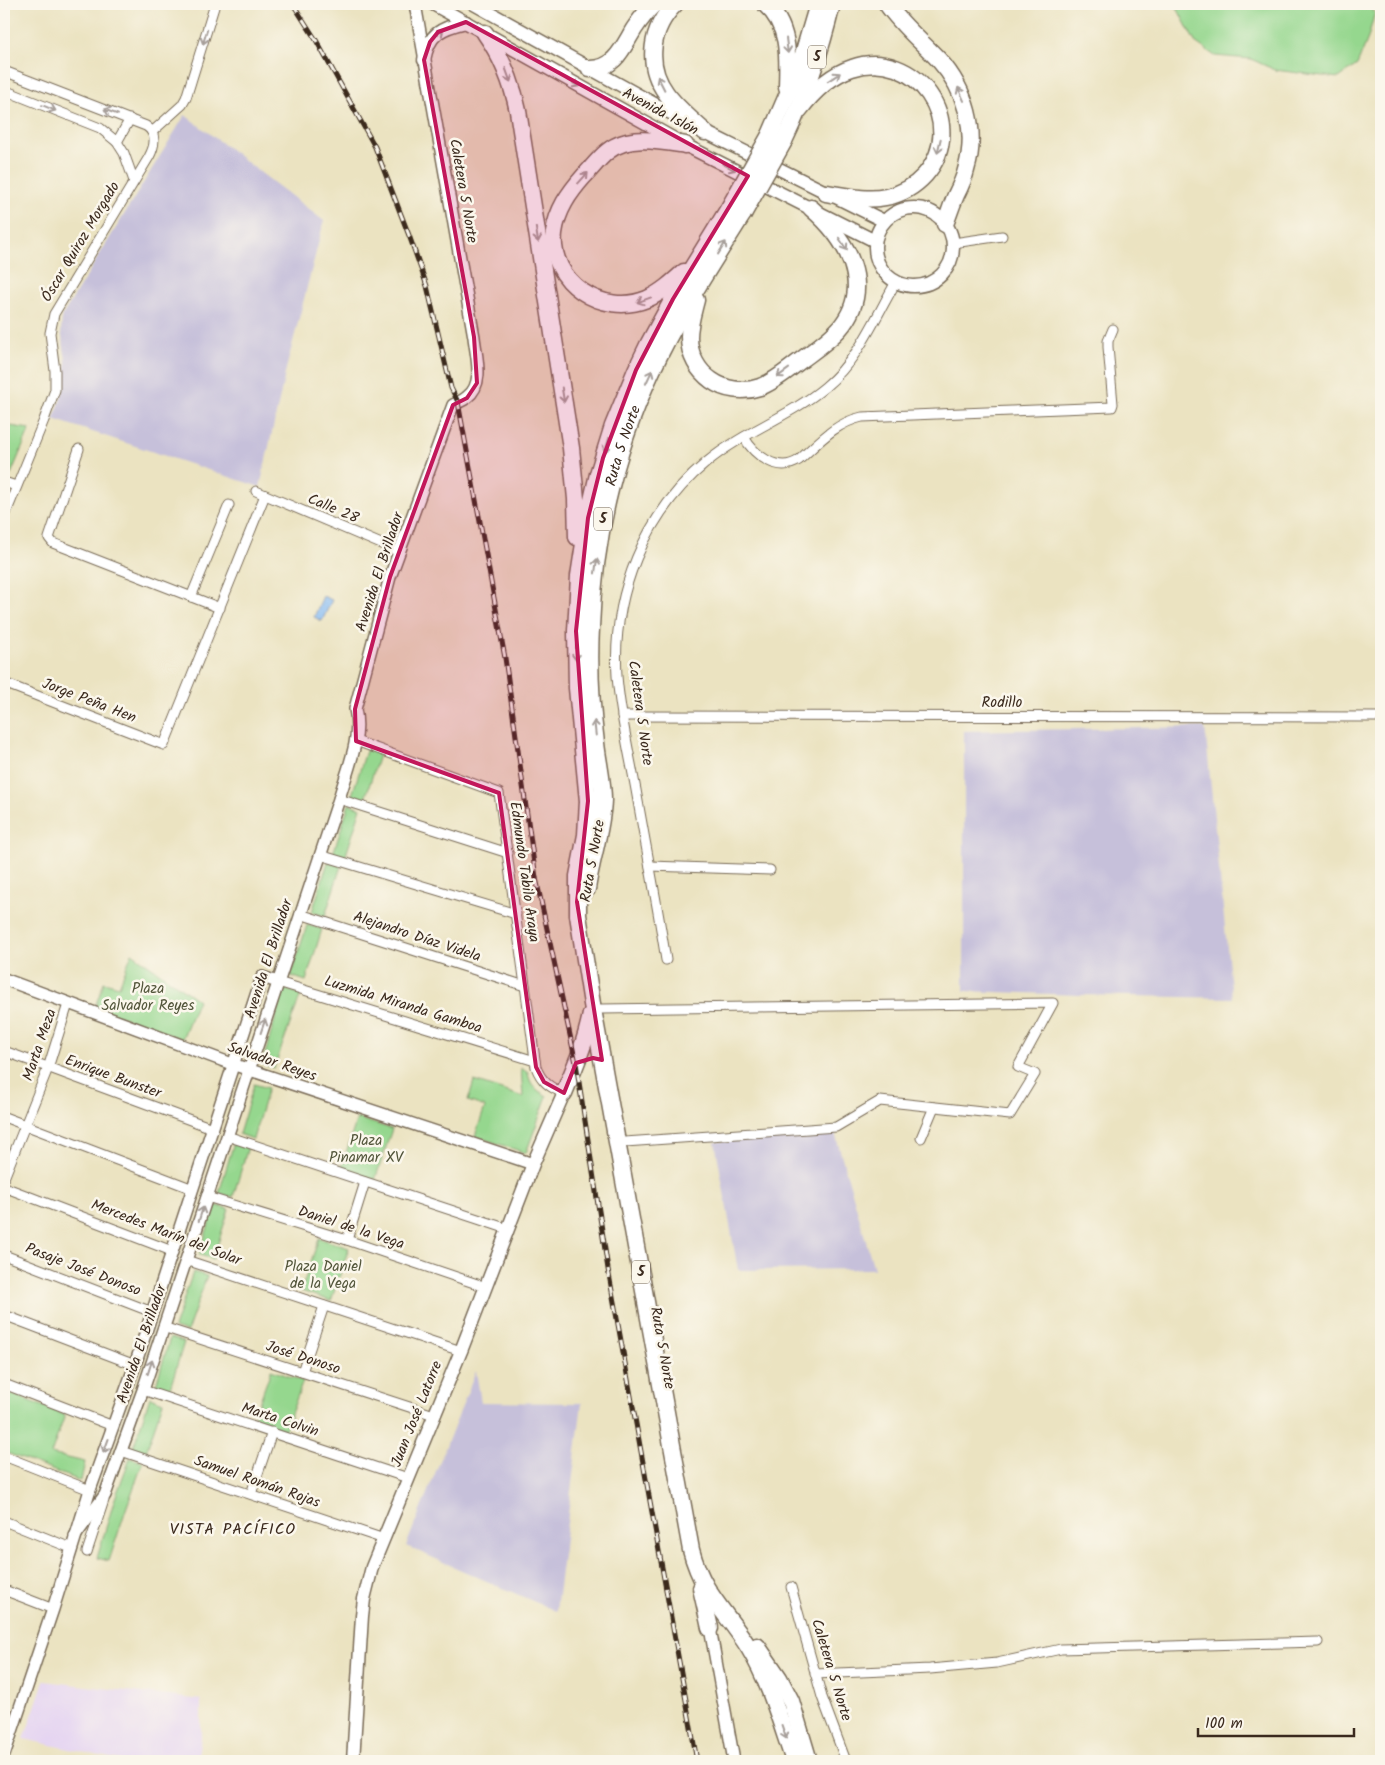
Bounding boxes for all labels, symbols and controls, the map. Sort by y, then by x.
one-way arrow [431,28,444,39]
one-way arrow [199,29,209,45]
one-way arrow [782,38,792,54]
road number: 5 [808,46,826,68]
one-way arrow [504,67,513,83]
one-way arrow [827,72,841,82]
one-way arrow [656,76,666,91]
one-way arrow [565,79,580,88]
street label: Avenida Islón [617,82,703,142]
one-way arrow [955,87,965,102]
one-way arrow [41,103,56,113]
one-way arrow [103,107,119,116]
street label: Caletera 5 Norte [442,137,484,245]
one-way arrow [934,137,943,153]
one-way arrow [721,163,736,172]
one-way arrow [577,171,589,184]
street label: Óscar Quiroz Morgado [35,177,127,307]
one-way arrow [533,227,543,243]
one-way arrow [838,236,848,250]
one-way arrow [718,241,728,255]
one-way arrow [637,296,652,305]
one-way arrow [777,367,791,378]
one-way arrow [645,370,655,385]
one-way arrow [558,387,568,403]
street label: Ruta 5 Norte [599,402,648,489]
one-way arrow [602,437,611,453]
street label: Calle 28 [304,487,363,531]
street label: Avenida El Brillador [349,508,411,635]
road number: 5 [594,508,612,530]
one-way arrow [591,558,601,574]
one-way arrow [571,645,581,661]
street label: Caletera 5 Norte [621,659,659,767]
street label: Jorge Peña Hen [38,672,140,730]
street label: Rodillo [982,691,1023,715]
one-way arrow [590,720,599,736]
street label: Edmundo Tabilo Araya [502,800,546,944]
street label: Ruta 5 Norte [574,818,612,904]
street label: Avenida El Brillador [238,895,300,1022]
street label: Alejandro Díaz Videla [350,905,484,969]
street label: Luzmida Miranda Gamboa [321,970,485,1040]
park label: Plaza Salvador Reyes [102,977,195,1018]
street label: Marta Meza [16,1006,64,1084]
one-way arrow [259,1019,268,1035]
street label: Salvador Reyes [224,1036,320,1089]
street label: Enrique Bunster [61,1048,166,1106]
park label: Plaza Pinamar XV [329,1129,404,1170]
street label: Mercedes Marín del Solar [87,1193,246,1273]
street label: Daniel de la Vega [295,1199,407,1257]
one-way arrow [197,1206,207,1222]
street label: Pasaje José Donoso [22,1237,145,1303]
park label: Plaza Daniel de la Vega [284,1255,362,1296]
road number: 5 [632,1260,650,1284]
street label: Avenida El Brillador [110,1280,174,1407]
street label: Ruta 5 Norte [643,1305,681,1391]
street label: José Donoso [263,1335,344,1381]
street label: Juan José Latorre [385,1357,449,1471]
one-way arrow [146,1359,156,1375]
street label: Marta Colvin [238,1396,322,1444]
one-way arrow [101,1438,110,1454]
street label: Samuel Román Rojas [191,1449,324,1515]
district label: VISTA PACÍFICO [170,1517,296,1542]
street label: Caletera 5 Norte [804,1616,858,1724]
scale bar [1198,1705,1354,1737]
text: 100 m [1205,1712,1243,1736]
one-way arrow [780,1723,789,1739]

